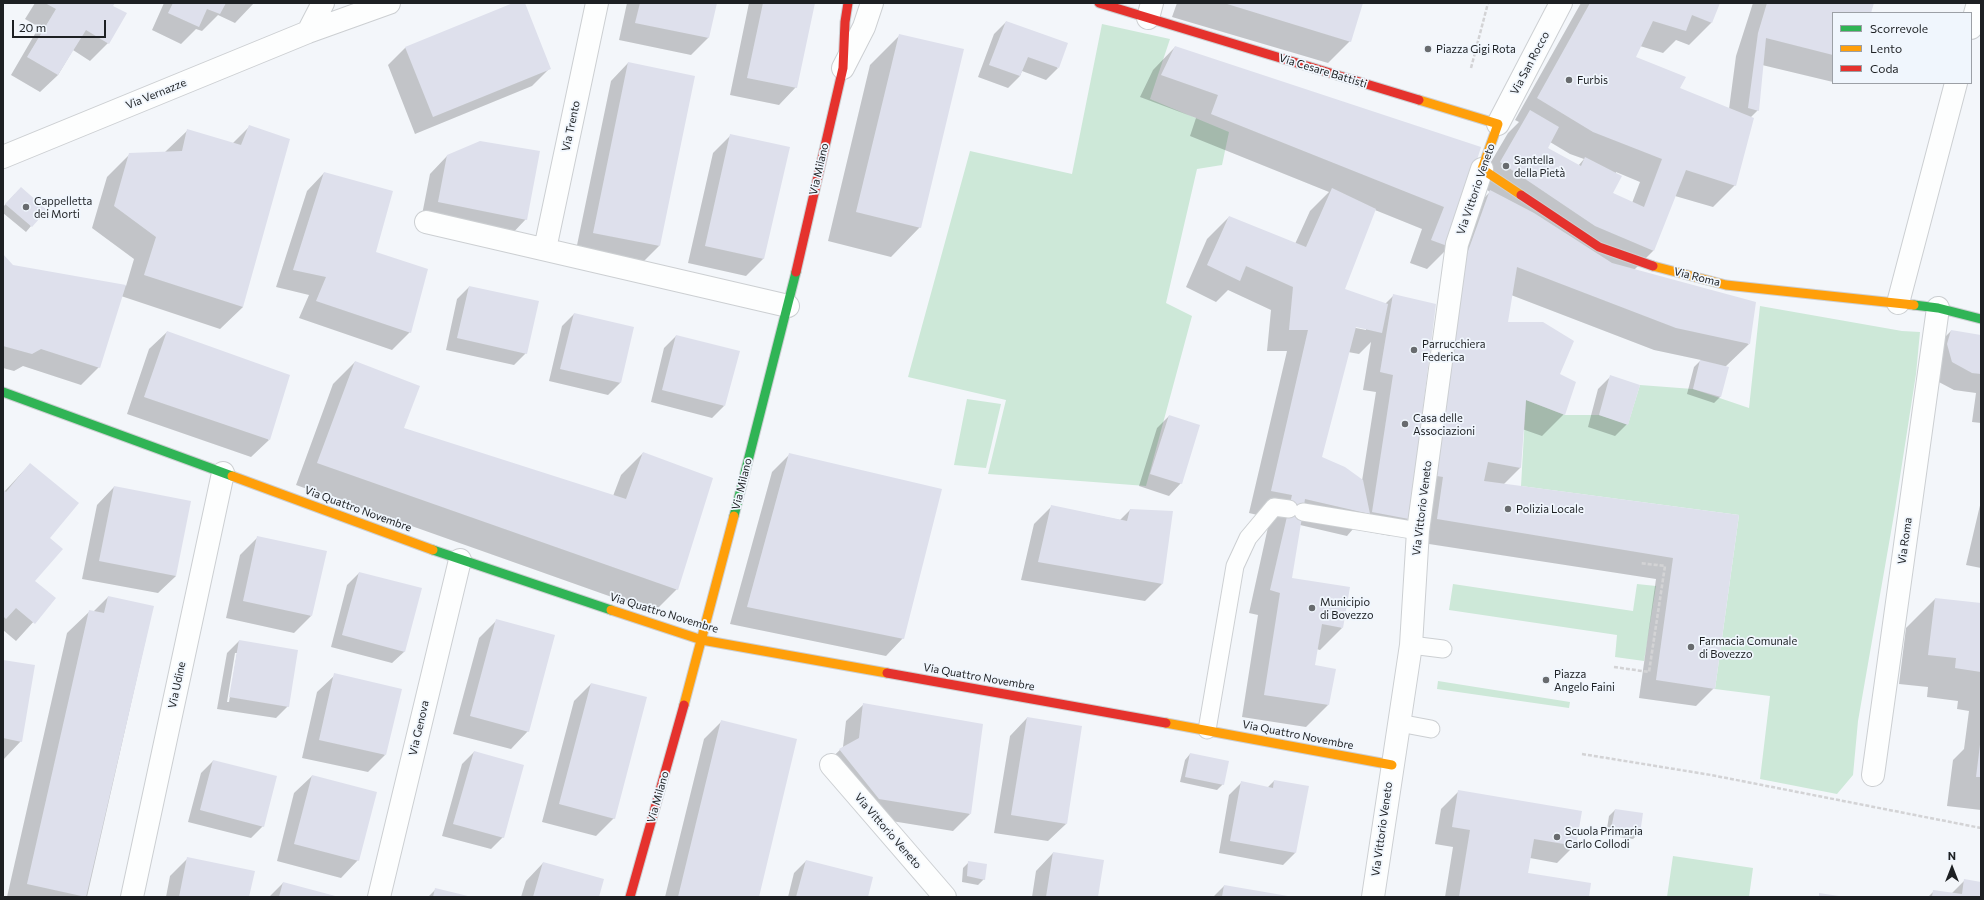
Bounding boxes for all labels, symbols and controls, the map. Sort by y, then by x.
scale bar [14,12,108,38]
legend [1832,12,1972,84]
text: 20 m [19,20,46,34]
text: Scorrevole [1870,21,1928,35]
street label: Via San Rocco [1508,29,1552,97]
text: Lento [1870,41,1902,55]
place label: Piazza Gigi Rota [1436,42,1516,56]
marker: Piazza Gigi Rota [1423,44,1433,54]
street label: Via Cesare Battisti [1277,51,1369,91]
text: Coda [1870,61,1899,75]
place label: Furbis [1577,73,1608,87]
marker: Furbis [1564,75,1574,85]
street label: Via Vernazze [124,76,188,112]
street label: Via Trento [559,99,583,153]
street label: Via Milano [807,142,831,196]
street label: Via Vittorio Veneto [1454,142,1498,236]
place label: Santella della Pietà [1514,153,1565,179]
marker: Santella della Pietà [1501,161,1511,171]
place label: Cappelletta dei Morti [34,194,92,220]
marker: Cappelletta dei Morti [21,202,31,212]
street label: Via Roma [1673,265,1721,289]
place label: Parrucchiera Federica [1422,337,1485,363]
marker: Parrucchiera Federica [1409,345,1419,355]
place label: Casa delle Associazioni [1413,411,1475,437]
marker: Casa delle Associazioni [1400,419,1410,429]
street label: Via Milano [729,457,755,511]
street label: Via Vittorio Veneto [1410,460,1434,556]
street label: Via Quattro Novembre [303,483,413,535]
place label: Polizia Locale [1516,502,1584,516]
marker: Polizia Locale [1503,504,1513,514]
street label: Via Roma [1895,517,1915,565]
street label: Via Quattro Novembre [608,590,720,636]
place label: Municipio di Bovezzo [1320,595,1374,621]
marker: Municipio di Bovezzo [1307,603,1317,613]
place label: Farmacia Comunale di Bovezzo [1699,634,1797,660]
marker: Farmacia Comunale di Bovezzo [1686,642,1696,652]
street label: Via Udine [166,660,188,710]
street label: Via Quattro Novembre [922,661,1036,693]
place label: Piazza Angelo Faini [1554,667,1615,693]
marker: Piazza Angelo Faini [1541,675,1551,685]
street label: Via Genova [406,699,432,757]
street label: Via Quattro Novembre [1241,718,1355,752]
street label: Via Milano [644,770,672,824]
street label: Via Vittorio Veneto [1369,781,1395,877]
street label: Via Vittorio Veneto [852,791,924,871]
place label: Scuola Primaria Carlo Collodi [1565,824,1643,850]
marker: Scuola Primaria Carlo Collodi [1552,832,1562,842]
north arrow [1932,848,1972,888]
text: N [1948,849,1956,862]

